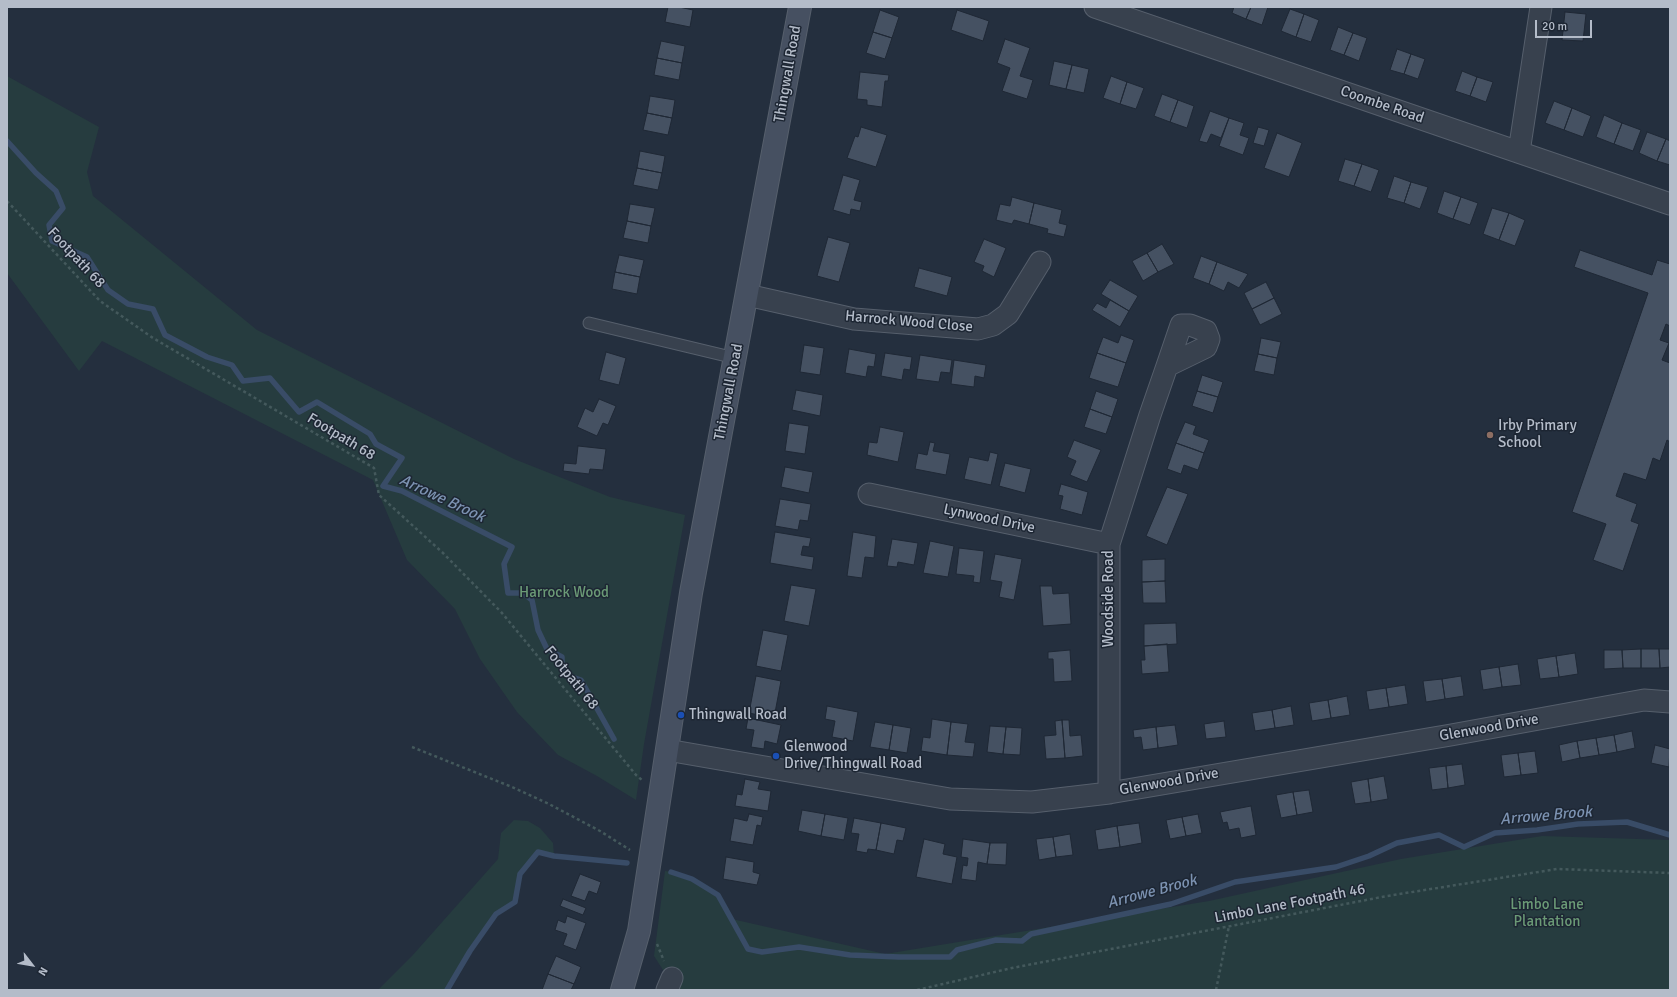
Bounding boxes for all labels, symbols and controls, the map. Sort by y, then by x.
scale bar [1537,12,1594,38]
text: 20 m [1542,19,1567,34]
street label: Thingwall Road [771,24,805,124]
street label: Coombe Road [1338,82,1426,128]
street label: Footpath 68 [43,224,109,292]
street label: Harrock Wood Close [844,307,974,337]
street label: Thingwall Road [711,342,747,442]
street label: Footpath 68 [304,410,378,464]
place label: Irby Primary School [1498,417,1577,452]
marker: Irby Primary School [1485,430,1495,440]
water label: Arrowe Brook [396,471,488,527]
street label: Lynwood Drive [942,501,1036,537]
street label: Woodside Road [1100,550,1118,648]
park label: Harrock Wood [519,584,609,602]
street label: Footpath 68 [540,643,602,713]
place label: Thingwall Road [689,706,787,724]
marker: Thingwall Road [676,710,686,720]
street label: Glenwood Drive [1438,710,1540,746]
place label: Glenwood Drive/Thingwall Road [784,738,922,773]
marker: Glenwood Drive/Thingwall Road [771,751,781,761]
street label: Glenwood Drive [1118,764,1220,800]
water label: Arrowe Brook [1499,802,1593,830]
water label: Arrowe Brook [1105,871,1199,913]
street label: Limbo Lane Footpath 46 [1213,881,1367,927]
park label: Limbo Lane Plantation [1510,896,1584,931]
north arrow [12,945,52,985]
text: N [35,965,50,978]

